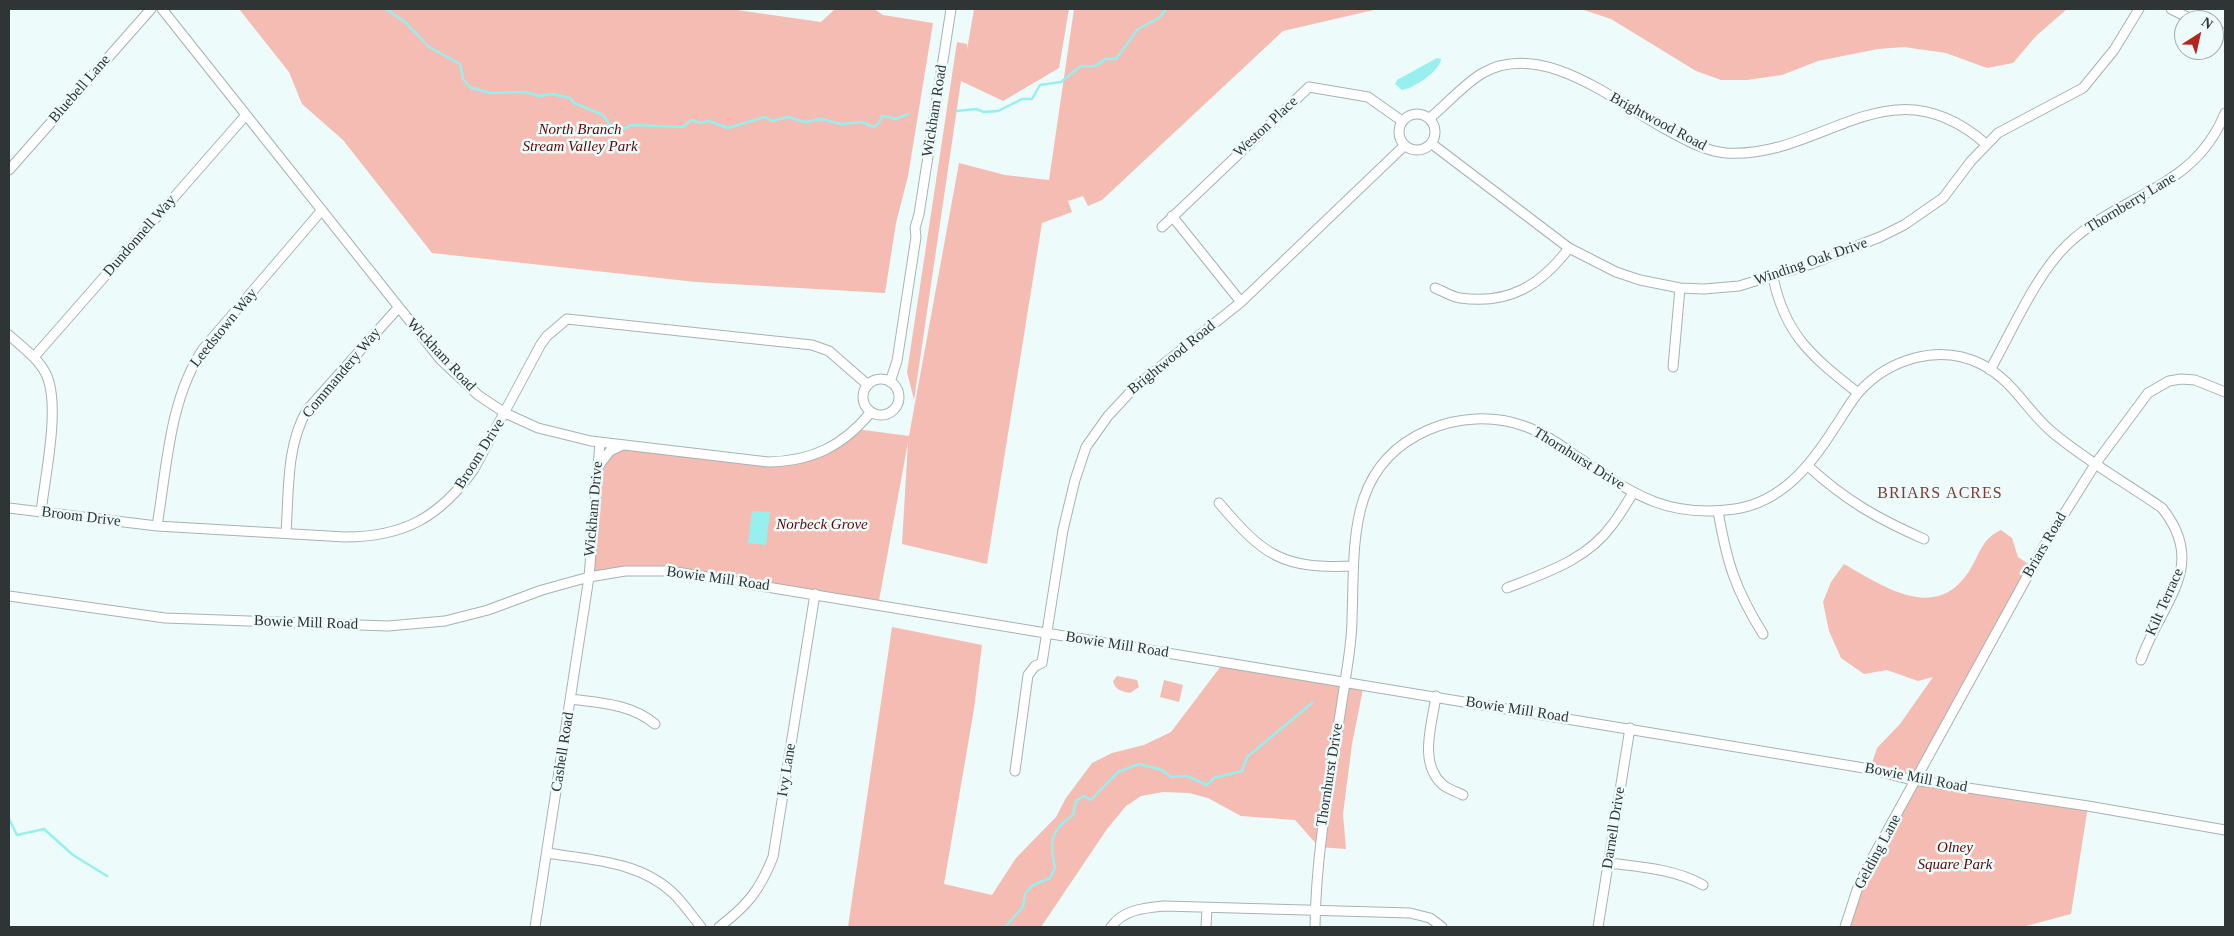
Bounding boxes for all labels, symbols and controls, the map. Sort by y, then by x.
north arrow [2174,10,2224,60]
text: N [2199,14,2216,32]
street label: Bluebell Lane [45,51,115,127]
street label: Wickham Road [919,64,951,158]
street label: Brightwood Road [1607,89,1709,155]
street label: Weston Place [1230,93,1302,161]
park label: North Branch Stream Valley Park [522,121,638,156]
street label: Thornberry Lane [2083,169,2179,237]
street label: Dundonnell Way [100,192,180,280]
street label: Winding Oak Drive [1752,234,1870,290]
street label: Leedstown Way [187,285,261,371]
street label: Wickham Road [403,315,479,395]
street label: Brightwood Road [1125,317,1219,399]
street label: Commandery Way [299,324,385,422]
street label: Broom Drive [451,415,509,493]
street label: Thornhurst Drive [1530,424,1628,494]
street label: Wickham Drive [581,461,607,557]
district label: BRIARS ACRES [1876,484,2004,504]
street label: Broom Drive [40,503,122,531]
street label: Briars Road [2019,509,2071,581]
park label: Norbeck Grove [776,516,868,534]
street label: Bowie Mill Road [665,563,771,595]
street label: Kilt Terrace [2142,566,2188,638]
street label: Bowie Mill Road [254,612,358,634]
street label: Bowie Mill Road [1064,628,1170,662]
street label: Bowie Mill Road [1464,693,1570,727]
street label: Cashell Road [548,711,578,793]
street label: Thornhurst Drive [1313,722,1347,828]
street label: Ivy Lane [774,742,800,798]
street label: Bowie Mill Road [1863,759,1969,797]
street label: Darnell Drive [1599,786,1629,870]
street label: Gelding Lane [1851,812,1905,892]
park label: Olney Square Park [1918,839,1992,874]

